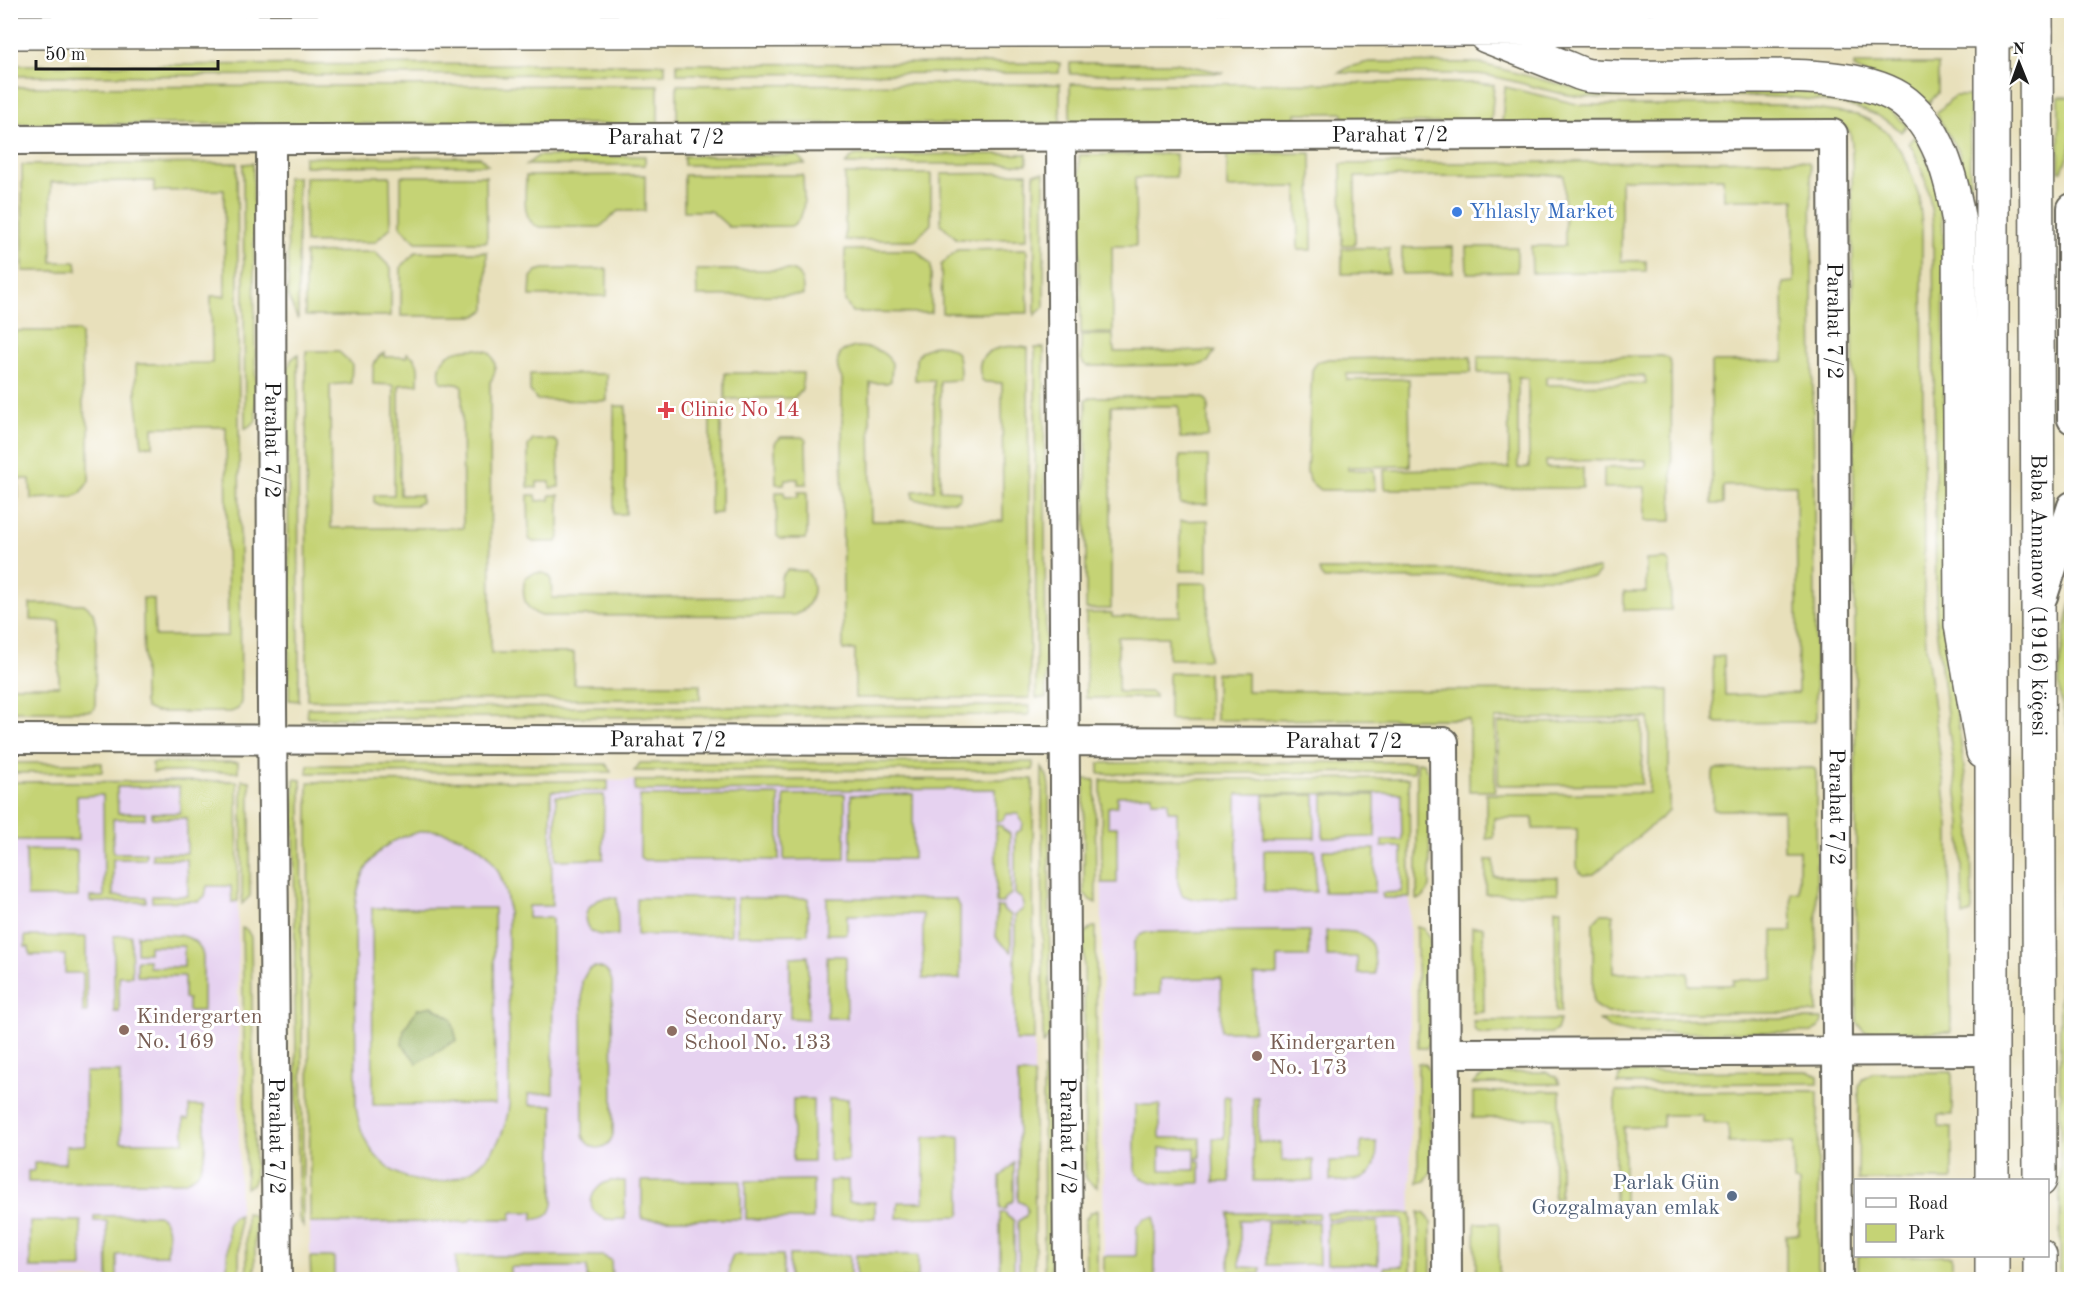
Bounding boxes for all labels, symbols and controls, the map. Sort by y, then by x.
scale bar [36,33,218,71]
north arrow [1989,33,2049,93]
text: N [2013,42,2026,58]
text: 50 m [45,46,85,64]
street label: Parahat 7/2 [1331,124,1448,147]
street label: Parahat 7/2 [607,127,725,149]
place label: Yhlasly Market [1469,201,1615,223]
marker: Yhlasly Market [1450,205,1464,219]
street label: Parahat 7/2 [1823,262,1845,380]
street label: Parahat 7/2 [260,382,283,498]
place label: Clinic No 14 [680,399,800,421]
marker: Clinic No 14 [657,401,675,419]
street label: Baba Annanow (1916) köçesi [2027,454,2049,736]
street label: Parahat 7/2 [610,729,726,751]
street label: Parahat 7/2 [1286,731,1402,753]
street label: Parahat 7/2 [1825,748,1847,865]
place label: Kindergarten No. 169 [136,1006,263,1053]
place label: Secondary School No. 133 [684,1007,832,1054]
marker: Kindergarten No. 169 [117,1023,131,1037]
marker: Secondary School No. 133 [665,1024,679,1038]
place label: Kindergarten No. 173 [1269,1032,1396,1079]
marker: Kindergarten No. 173 [1250,1049,1264,1063]
street label: Parahat 7/2 [264,1077,287,1195]
street label: Parahat 7/2 [1056,1077,1078,1195]
place label: Parlak Gün Gozgalmayan emlak [1531,1172,1720,1219]
legend [1854,1179,2049,1257]
marker: Parlak Gün Gozgalmayan emlak [1725,1189,1739,1203]
text: Road [1908,1195,1948,1213]
text: Park [1908,1225,1945,1243]

